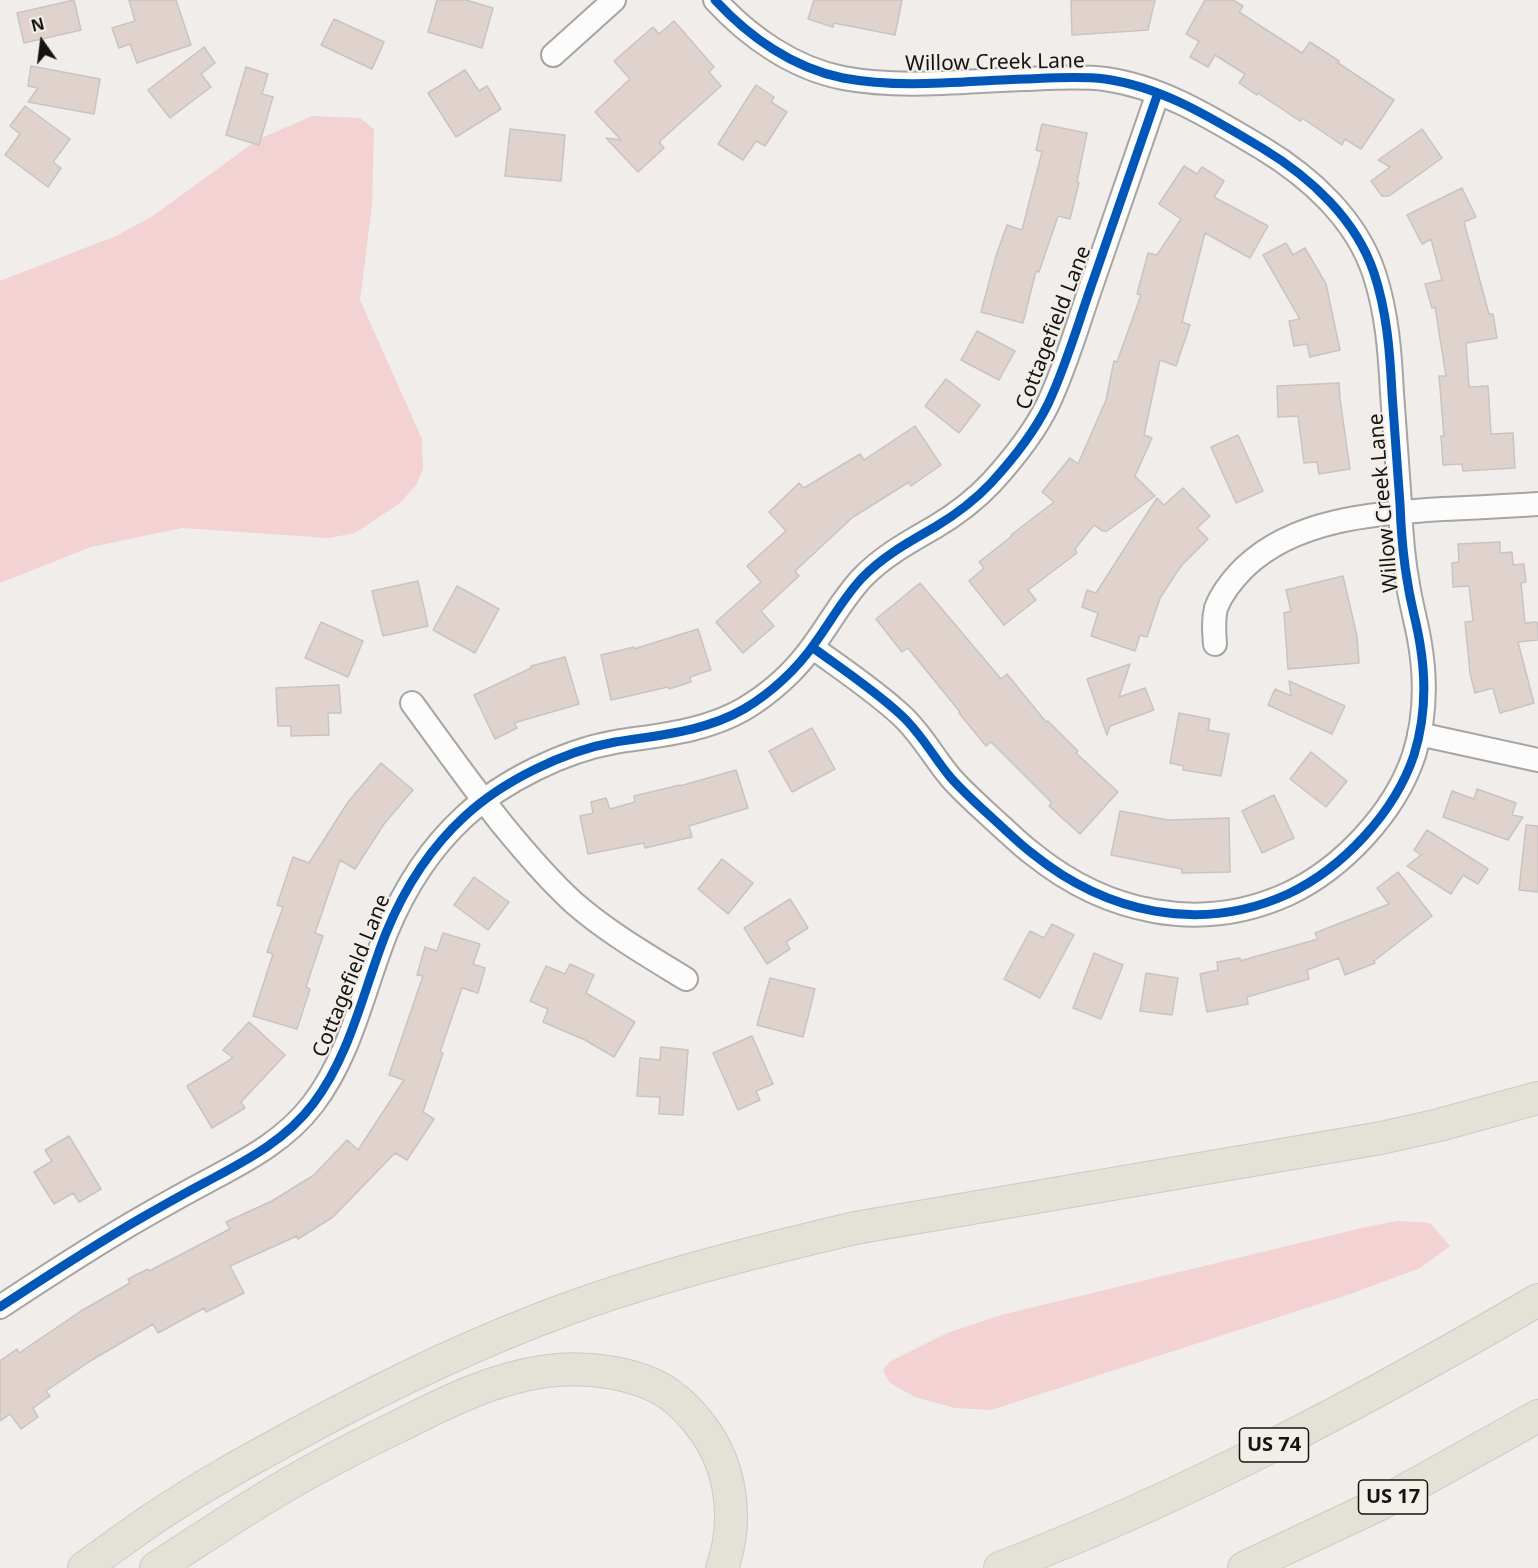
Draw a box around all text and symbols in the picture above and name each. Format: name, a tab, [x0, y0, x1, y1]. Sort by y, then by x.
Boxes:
north arrow	[12, 12, 72, 72]
text: N	[29, 12, 47, 37]
street label: Willow Creek Lane	[905, 49, 1085, 77]
street label: Cottagefield Lane	[1011, 242, 1097, 414]
street label: Willow Creek Lane	[1364, 412, 1404, 594]
street label: Cottagefield Lane	[308, 891, 396, 1061]
road number: US 74	[1240, 1428, 1308, 1462]
road number: US 17	[1358, 1480, 1428, 1514]

